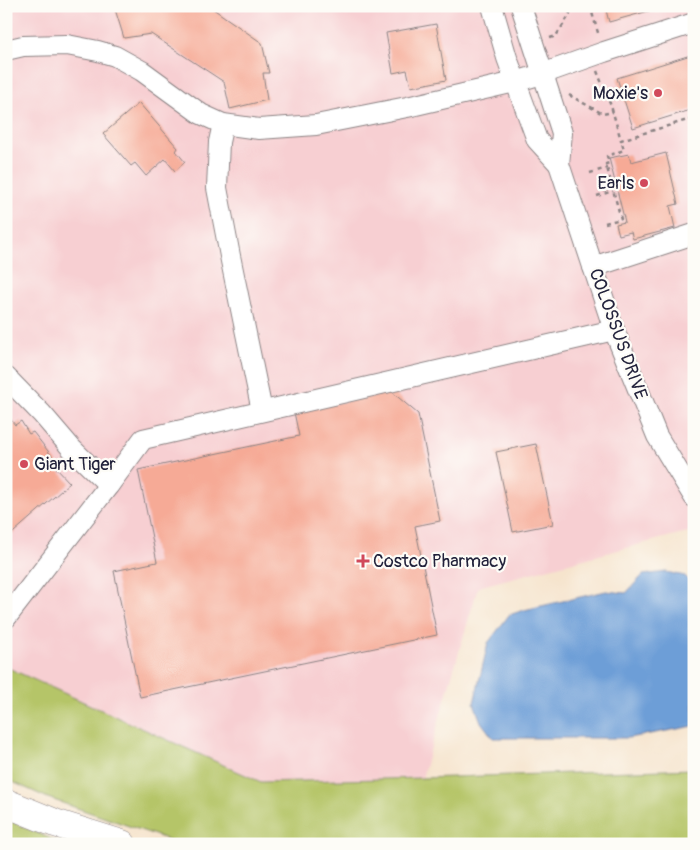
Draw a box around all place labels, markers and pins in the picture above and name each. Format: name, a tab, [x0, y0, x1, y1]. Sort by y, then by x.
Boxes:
place label: Moxie's	[593, 82, 648, 105]
marker: Moxie's	[652, 87, 664, 99]
place label: Earls	[598, 172, 634, 195]
marker: Earls	[638, 177, 650, 189]
place label: Giant Tiger	[34, 453, 116, 476]
marker: Giant Tiger	[18, 458, 30, 470]
place label: Costco Pharmacy	[373, 550, 506, 573]
marker: Costco Pharmacy	[357, 555, 369, 567]

